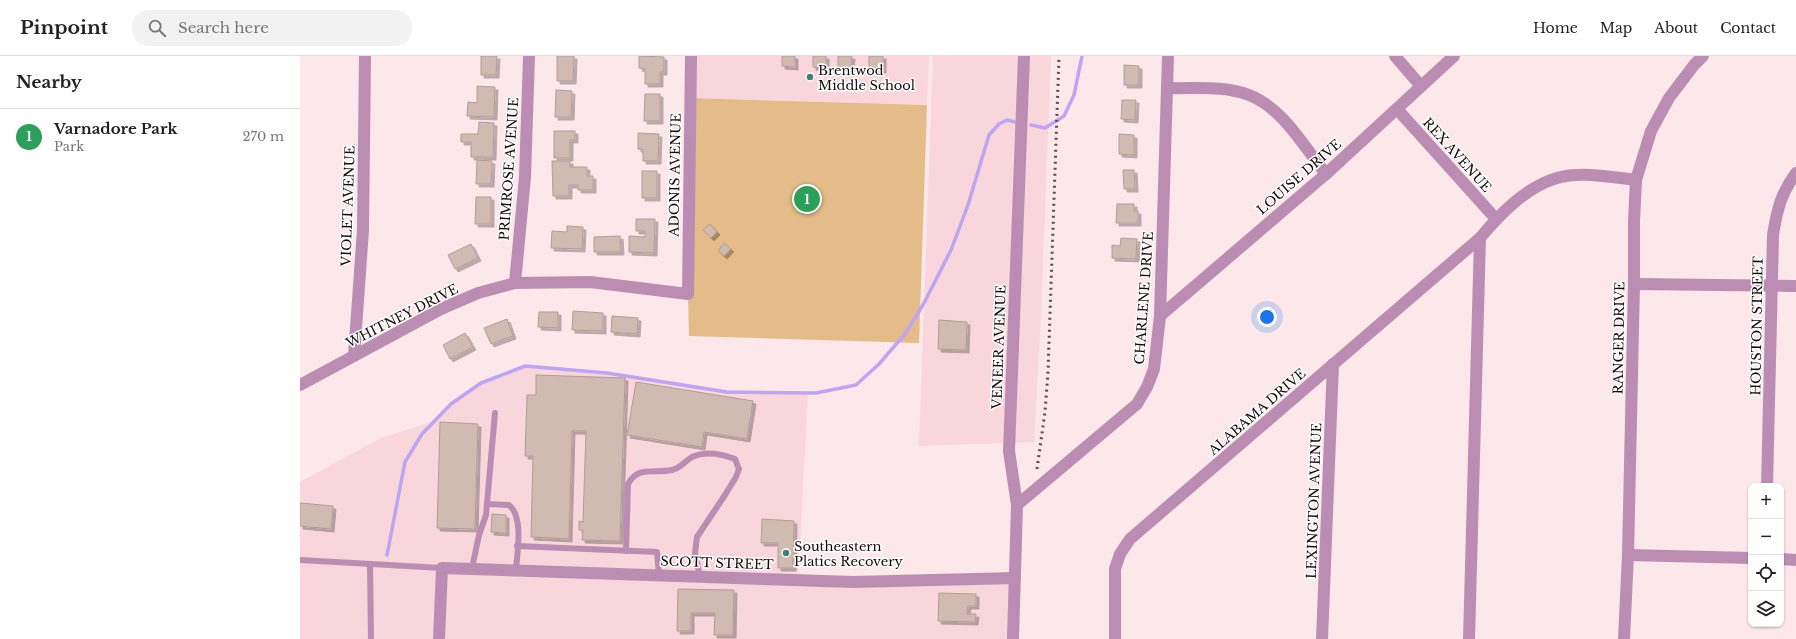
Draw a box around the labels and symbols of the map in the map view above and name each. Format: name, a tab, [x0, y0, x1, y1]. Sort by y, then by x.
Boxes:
place label: Brentwod Middle School	[818, 62, 915, 94]
marker: Brentwod Middle School	[805, 72, 815, 82]
street label: PRIMROSE AVENUE	[496, 97, 522, 241]
street label: ADONIS AVENUE	[665, 113, 685, 238]
street label: REX AVENUE	[1419, 114, 1495, 196]
street label: LOUISE DRIVE	[1253, 136, 1345, 218]
street label: VIOLET AVENUE	[337, 145, 359, 268]
pin: 1	[794, 184, 820, 214]
street label: CHARLENE DRIVE	[1131, 231, 1157, 365]
street label: HOUSTON STREET	[1747, 256, 1767, 396]
street label: WHITNEY DRIVE	[342, 280, 461, 352]
street label: RANGER DRIVE	[1610, 281, 1628, 395]
street label: VENEER AVENUE	[988, 285, 1010, 410]
your location	[1257, 307, 1277, 327]
street label: ALABAMA DRIVE	[1204, 365, 1309, 460]
street label: LEXINGTON AVENUE	[1303, 423, 1325, 579]
place label: Southeastern Platics Recovery	[794, 538, 903, 570]
marker: Southeastern Platics Recovery	[781, 548, 791, 558]
street label: SCOTT STREET	[660, 553, 775, 573]

